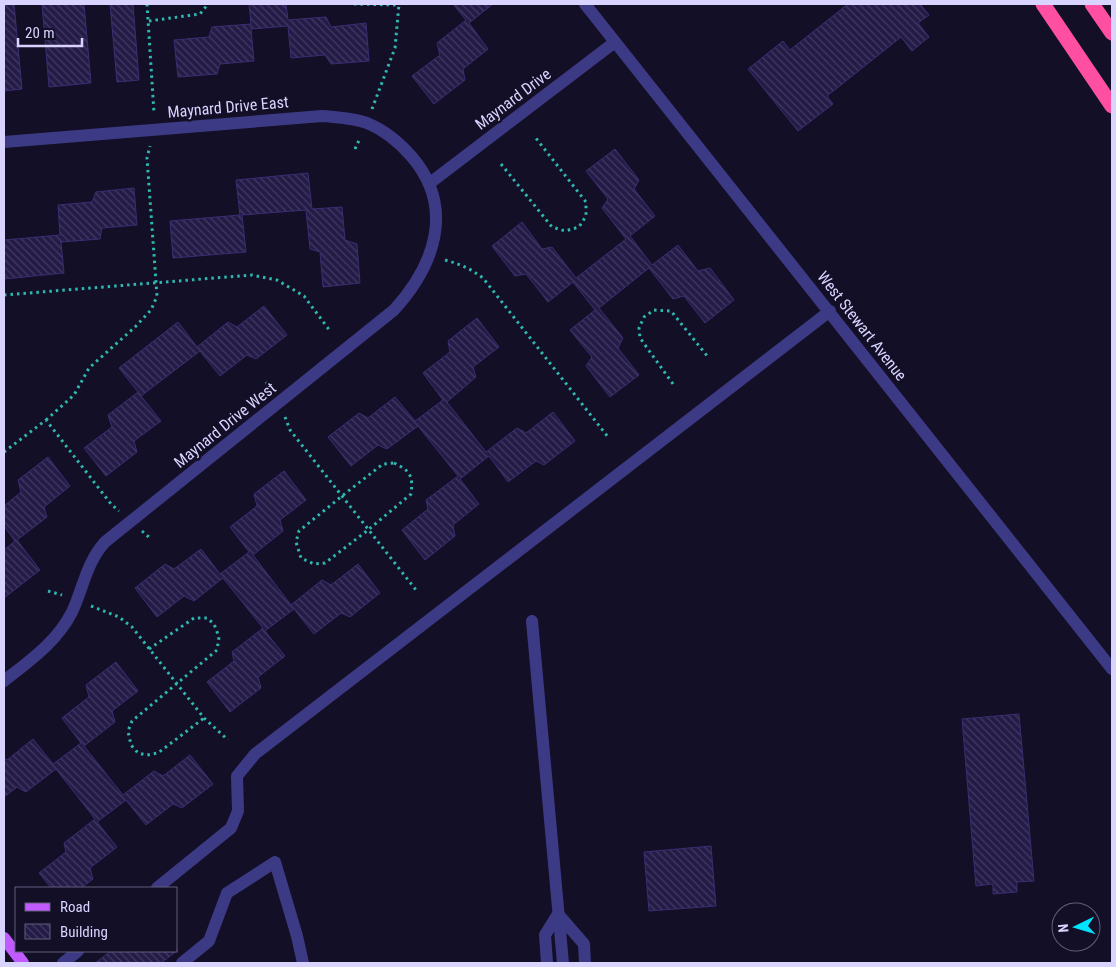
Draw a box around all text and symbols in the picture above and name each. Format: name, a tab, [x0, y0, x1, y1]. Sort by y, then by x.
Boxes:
scale bar	[18, 15, 81, 47]
text: 20 m	[25, 24, 55, 42]
street label: Maynard Drive	[471, 64, 555, 134]
street label: Maynard Drive East	[167, 92, 290, 122]
street label: West Stewart Avenue	[813, 268, 911, 384]
street label: Maynard Drive West	[170, 378, 280, 472]
legend	[15, 887, 178, 952]
text: Road	[60, 898, 90, 916]
north arrow	[1051, 902, 1101, 952]
text: Building	[60, 923, 108, 941]
text: N	[1055, 923, 1071, 933]

